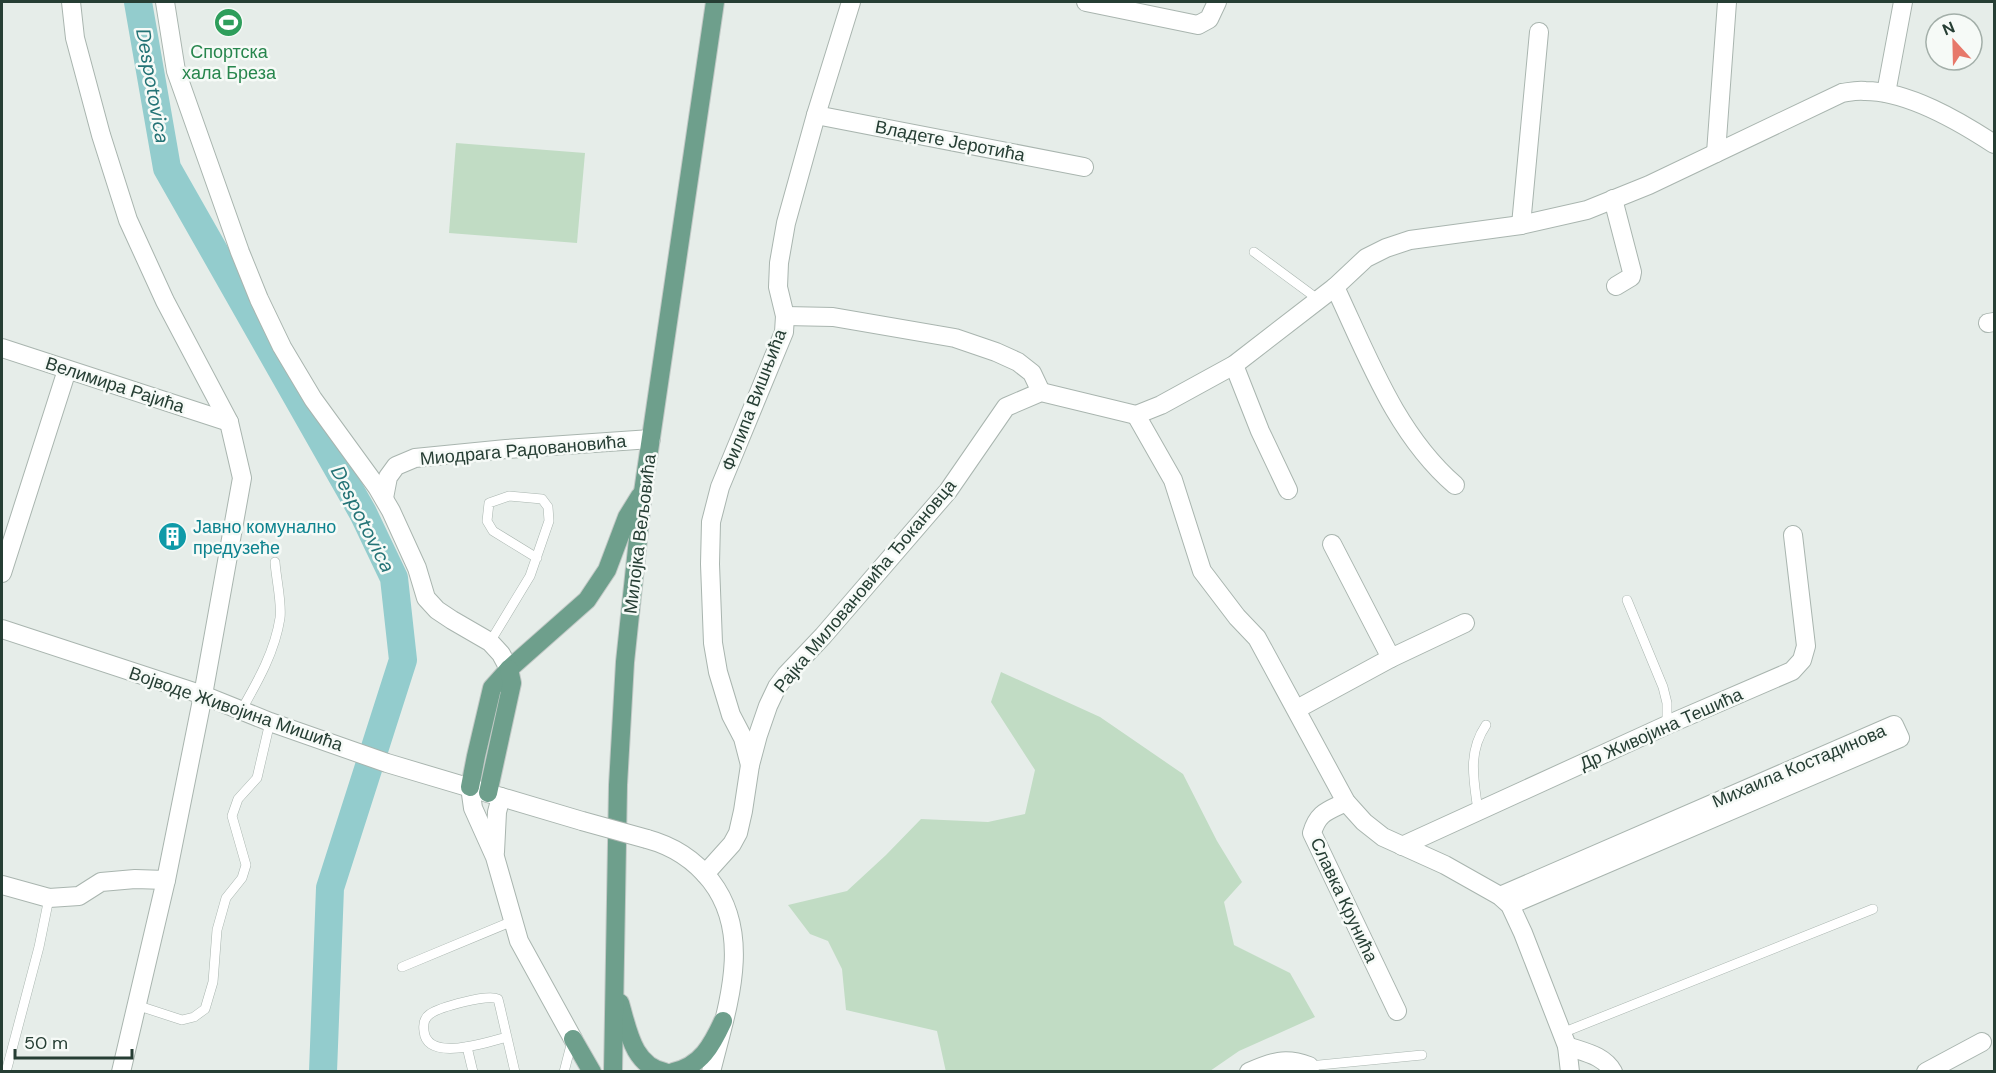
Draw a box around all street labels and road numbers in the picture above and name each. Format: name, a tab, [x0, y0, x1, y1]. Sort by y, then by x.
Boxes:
street label: Владете Јеротића	[873, 115, 1028, 167]
street label: Филипа Вишњића	[716, 325, 792, 474]
street label: Велимира Рајића	[42, 351, 188, 419]
street label: Миодрага Радовановића	[419, 429, 628, 471]
street label: Милојка Вељовића	[618, 452, 662, 615]
street label: Рајка Миловановића Ђокановца	[768, 473, 962, 698]
street label: Војводе Живојина Мишића	[126, 661, 347, 757]
street label: Др Живојина Тешића	[1576, 682, 1747, 776]
street label: Михаила Костадинова	[1708, 718, 1890, 814]
street label: Славка Крунића	[1304, 834, 1384, 967]

